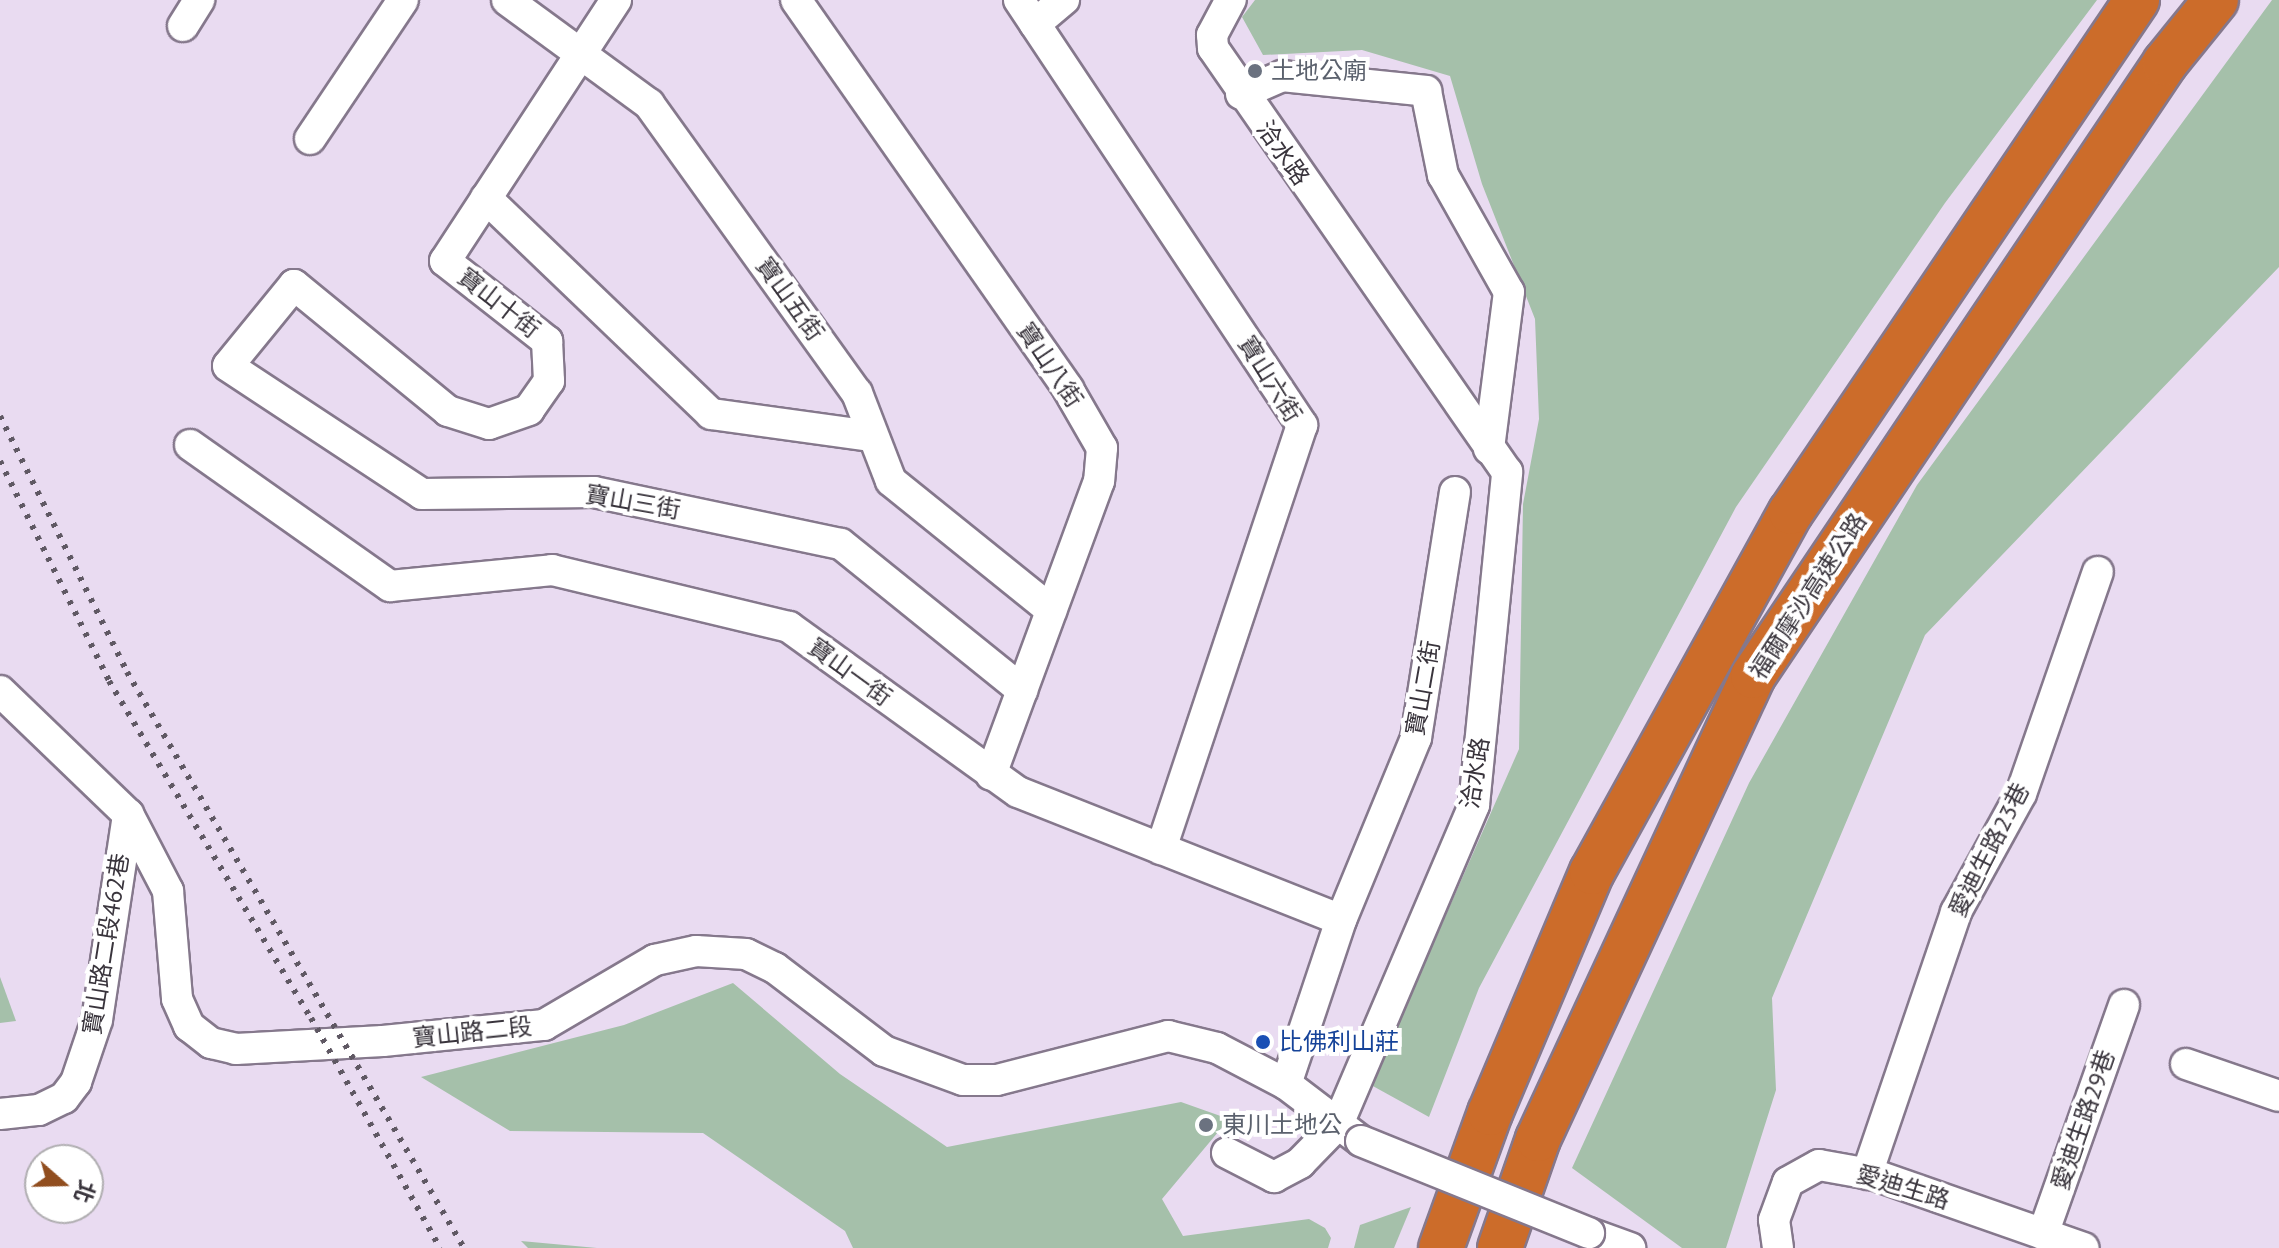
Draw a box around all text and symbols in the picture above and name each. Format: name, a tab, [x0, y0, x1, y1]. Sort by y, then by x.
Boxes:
place label: 土地公廟	[1271, 57, 1367, 85]
marker: 土地公廟	[1246, 62, 1264, 80]
street label: 洽水路	[1251, 115, 1315, 191]
street label: 寶山五街	[750, 252, 830, 346]
street label: 寶山十街	[452, 262, 546, 344]
street label: 寶山八街	[1011, 317, 1089, 413]
street label: 寶山六街	[1232, 331, 1308, 427]
street label: 寶山三街	[583, 479, 683, 525]
street label: 福爾摩沙高速公路	[1744, 508, 1872, 684]
street label: 寶山一街	[803, 632, 897, 712]
street label: 寶山二街	[1400, 638, 1446, 738]
street label: 洽水路	[1455, 735, 1495, 811]
street label: 愛迪生路23巷	[1943, 778, 2035, 922]
street label: 寶山路二段462巷	[77, 851, 135, 1037]
street label: 寶山路二段	[411, 1011, 533, 1053]
place label: 比佛利山莊	[1279, 1028, 1399, 1056]
marker: 比佛利山莊	[1254, 1033, 1272, 1051]
street label: 愛迪生路29巷	[2046, 1046, 2120, 1194]
place label: 東川土地公	[1222, 1111, 1342, 1139]
marker: 東川土地公	[1197, 1116, 1215, 1134]
north arrow	[24, 1144, 104, 1224]
street label: 愛迪生路	[1853, 1159, 1953, 1215]
text: 北	[68, 1176, 102, 1207]

